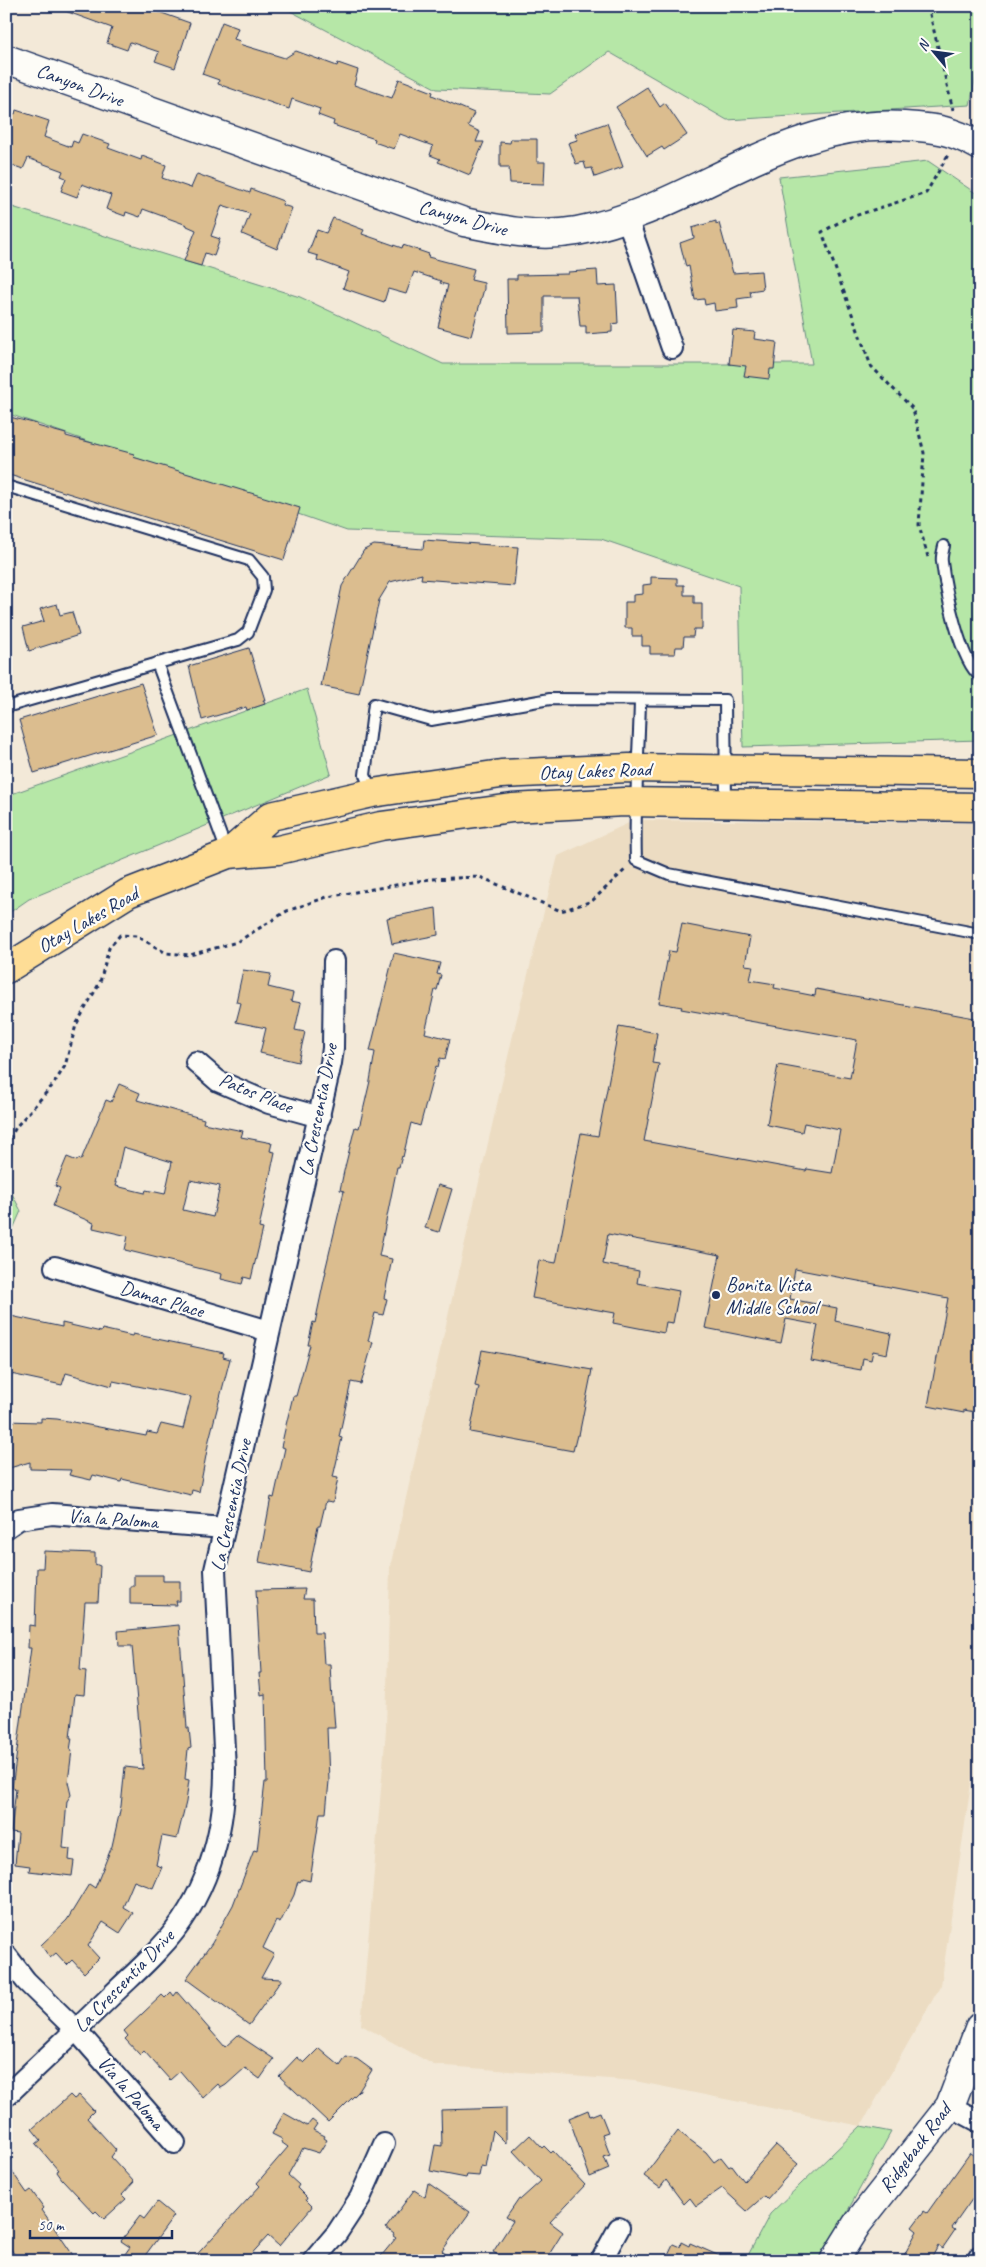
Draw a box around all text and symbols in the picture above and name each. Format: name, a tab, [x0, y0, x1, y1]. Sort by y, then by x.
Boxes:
north arrow	[908, 28, 958, 78]
text: N	[914, 36, 934, 54]
street label: Canyon Drive	[33, 58, 128, 113]
street label: Canyon Drive	[416, 194, 511, 242]
street label: Otay Lakes Road	[538, 756, 655, 785]
street label: Otay Lakes Road	[33, 880, 146, 959]
street label: La Crescentia Drive	[293, 1040, 343, 1178]
street label: Patos Place	[216, 1067, 298, 1120]
place label: Bonita Vista Middle School	[726, 1272, 821, 1320]
street label: Damas Place	[117, 1275, 208, 1324]
marker: Bonita Vista Middle School	[710, 1289, 722, 1301]
street label: La Crescentia Drive	[205, 1435, 257, 1573]
street label: Via la Paloma	[67, 1503, 160, 1535]
street label: La Crescentia Drive	[68, 1923, 181, 2038]
street label: Via la Paloma	[92, 2051, 171, 2136]
street label: Ridgeback Road	[873, 2096, 959, 2198]
scale bar	[30, 2207, 172, 2239]
text: 50 m	[38, 2216, 65, 2235]

